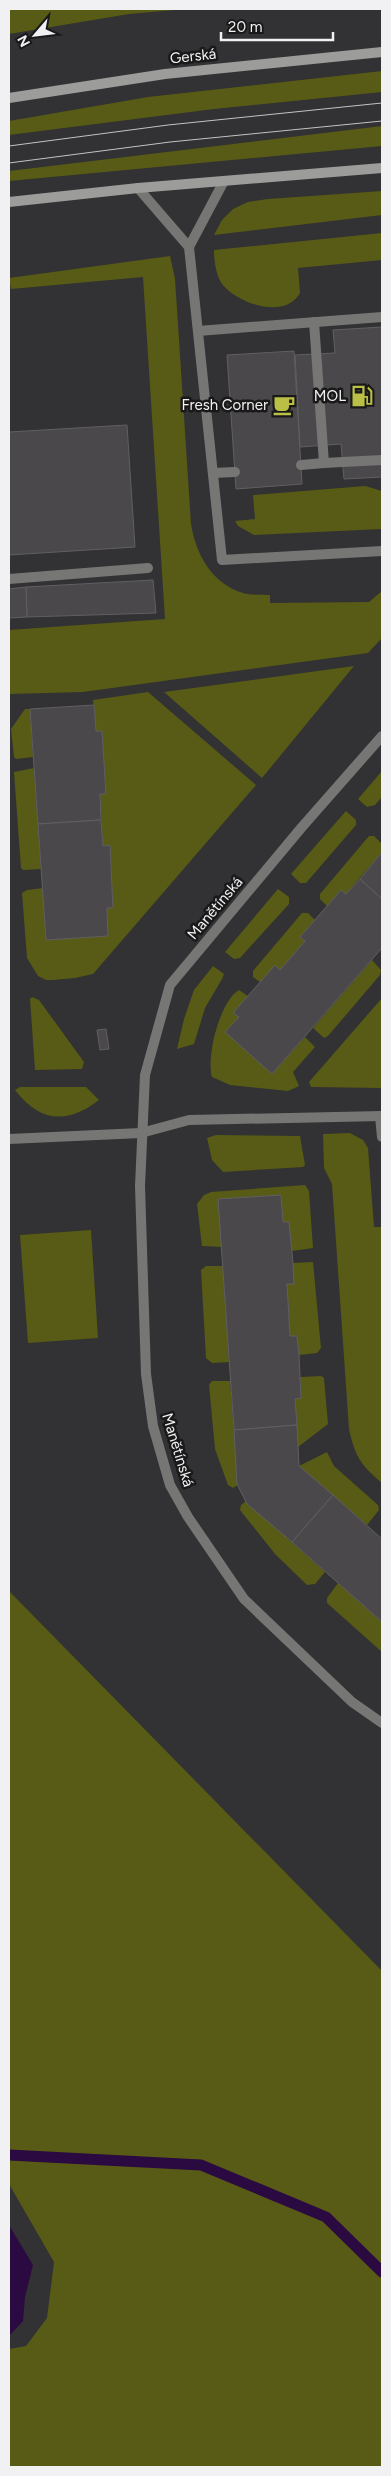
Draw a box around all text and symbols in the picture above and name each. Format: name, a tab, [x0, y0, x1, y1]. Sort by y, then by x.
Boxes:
north arrow	[10, 10, 60, 60]
scale bar	[221, 10, 334, 42]
text: 20 m	[228, 18, 262, 36]
text: N	[14, 32, 34, 50]
street label: Gerská	[169, 45, 217, 67]
fuel station icon: MOL	[349, 383, 375, 409]
place label: MOL	[314, 387, 346, 405]
cafe icon: Fresh Corner	[271, 392, 297, 418]
place label: Fresh Corner	[181, 396, 268, 414]
street label: Manětínská	[184, 873, 246, 943]
street label: Manětínská	[158, 1411, 198, 1489]

